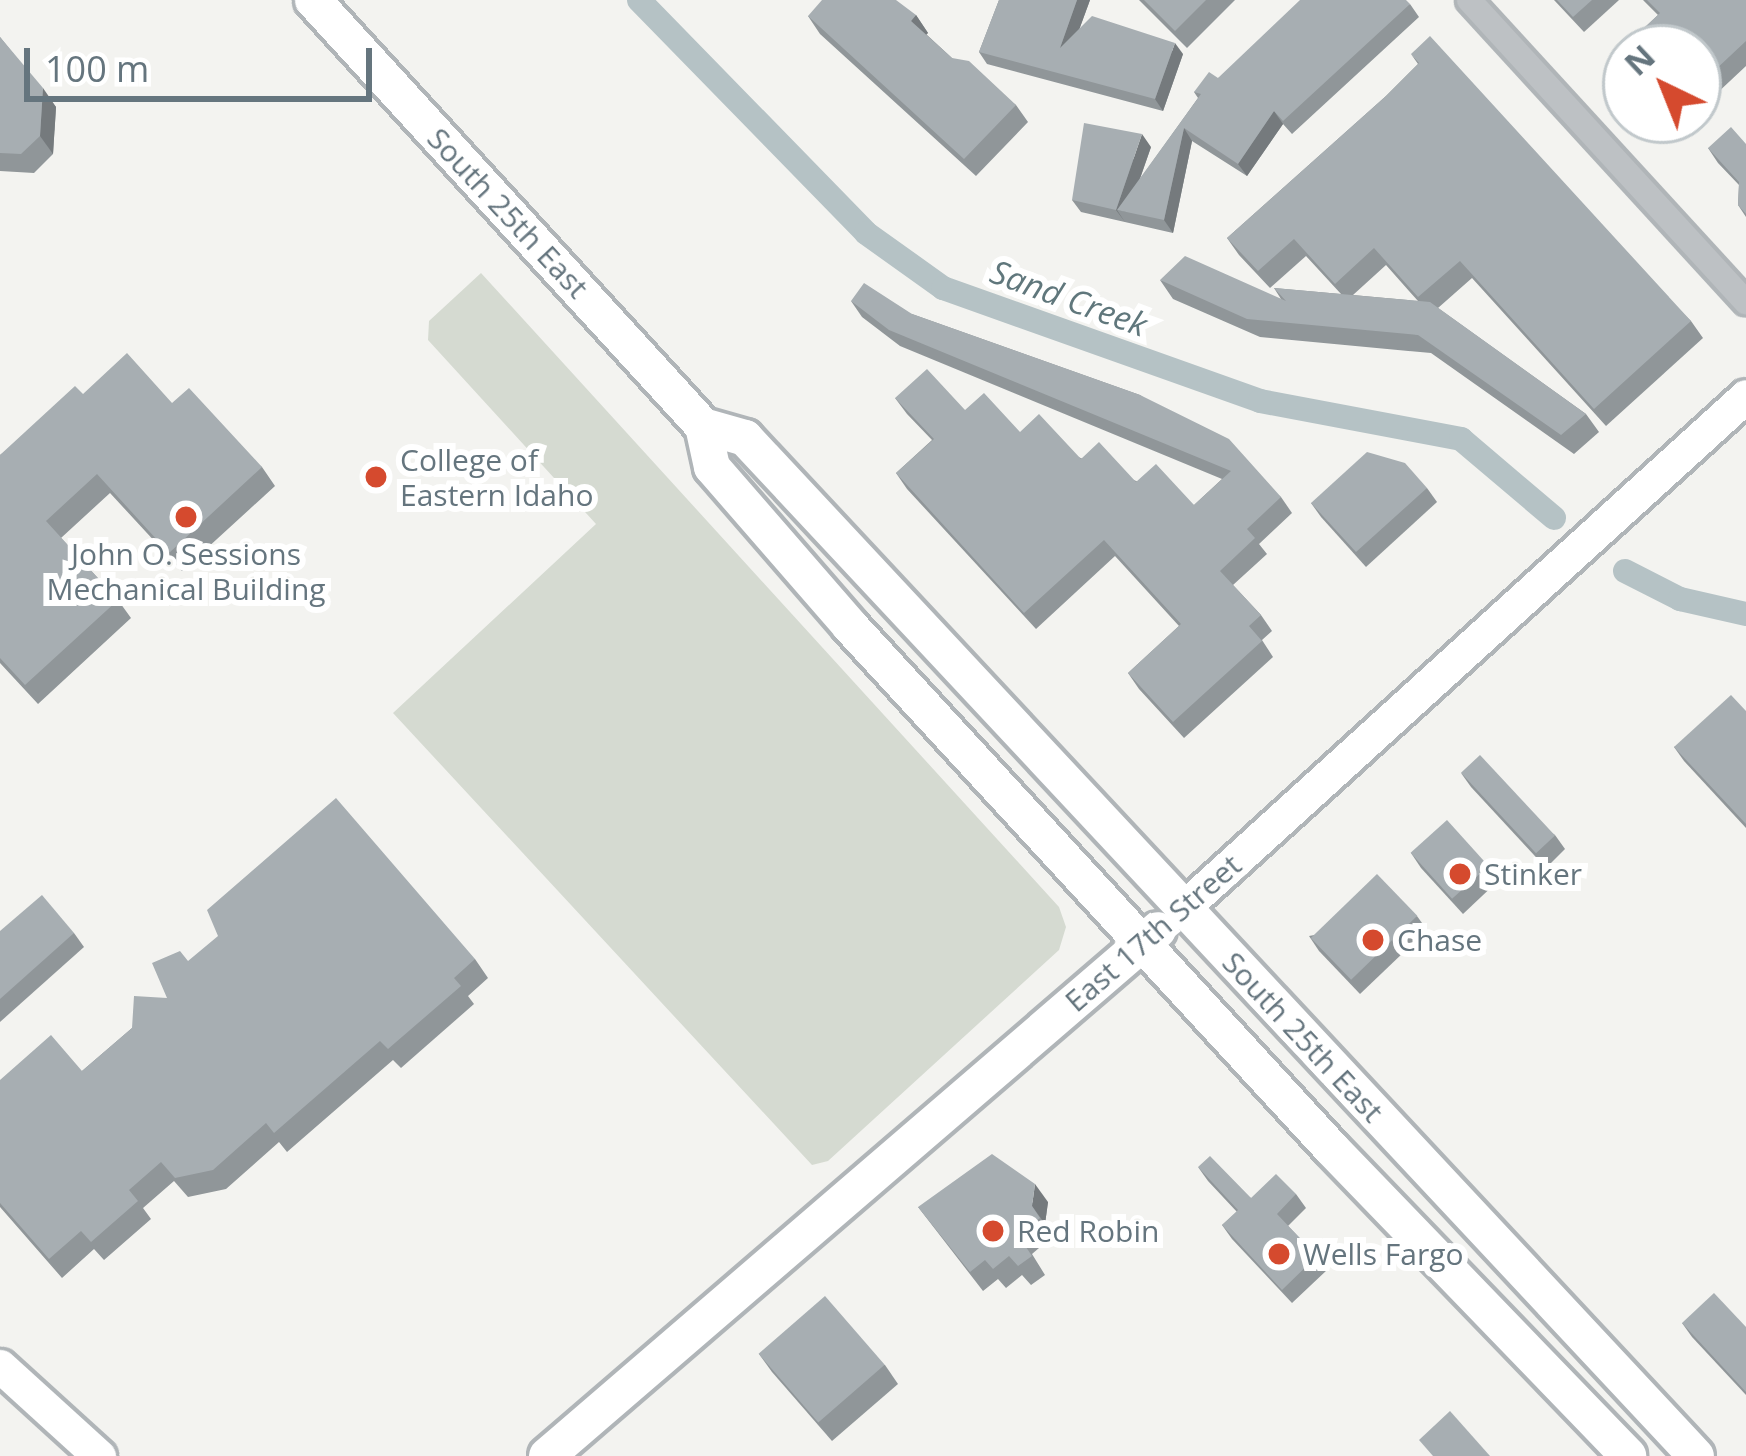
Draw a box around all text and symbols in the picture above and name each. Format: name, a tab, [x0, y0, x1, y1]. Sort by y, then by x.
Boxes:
scale bar	[30, 24, 378, 98]
north arrow	[1602, 24, 1722, 144]
text: N	[1614, 34, 1664, 85]
text: 100 m	[45, 44, 149, 93]
street label: South 25th East	[420, 121, 596, 305]
water label: Sand Creek	[985, 251, 1153, 345]
place label: College of Eastern Idaho	[400, 442, 593, 512]
marker: College of Eastern Idaho	[363, 464, 389, 490]
marker: John O. Sessions Mechanical Building	[173, 504, 199, 530]
place label: John O. Sessions Mechanical Building	[46, 536, 326, 606]
street label: East 17th Street	[1058, 847, 1248, 1019]
place label: Stinker	[1484, 856, 1582, 892]
marker: Stinker	[1447, 861, 1473, 887]
place label: Chase	[1397, 922, 1482, 958]
marker: Chase	[1360, 927, 1386, 953]
street label: South 25th East	[1215, 945, 1391, 1129]
place label: Red Robin	[1017, 1213, 1159, 1249]
marker: Red Robin	[980, 1218, 1006, 1244]
place label: Wells Fargo	[1303, 1236, 1464, 1272]
marker: Wells Fargo	[1266, 1241, 1292, 1267]

